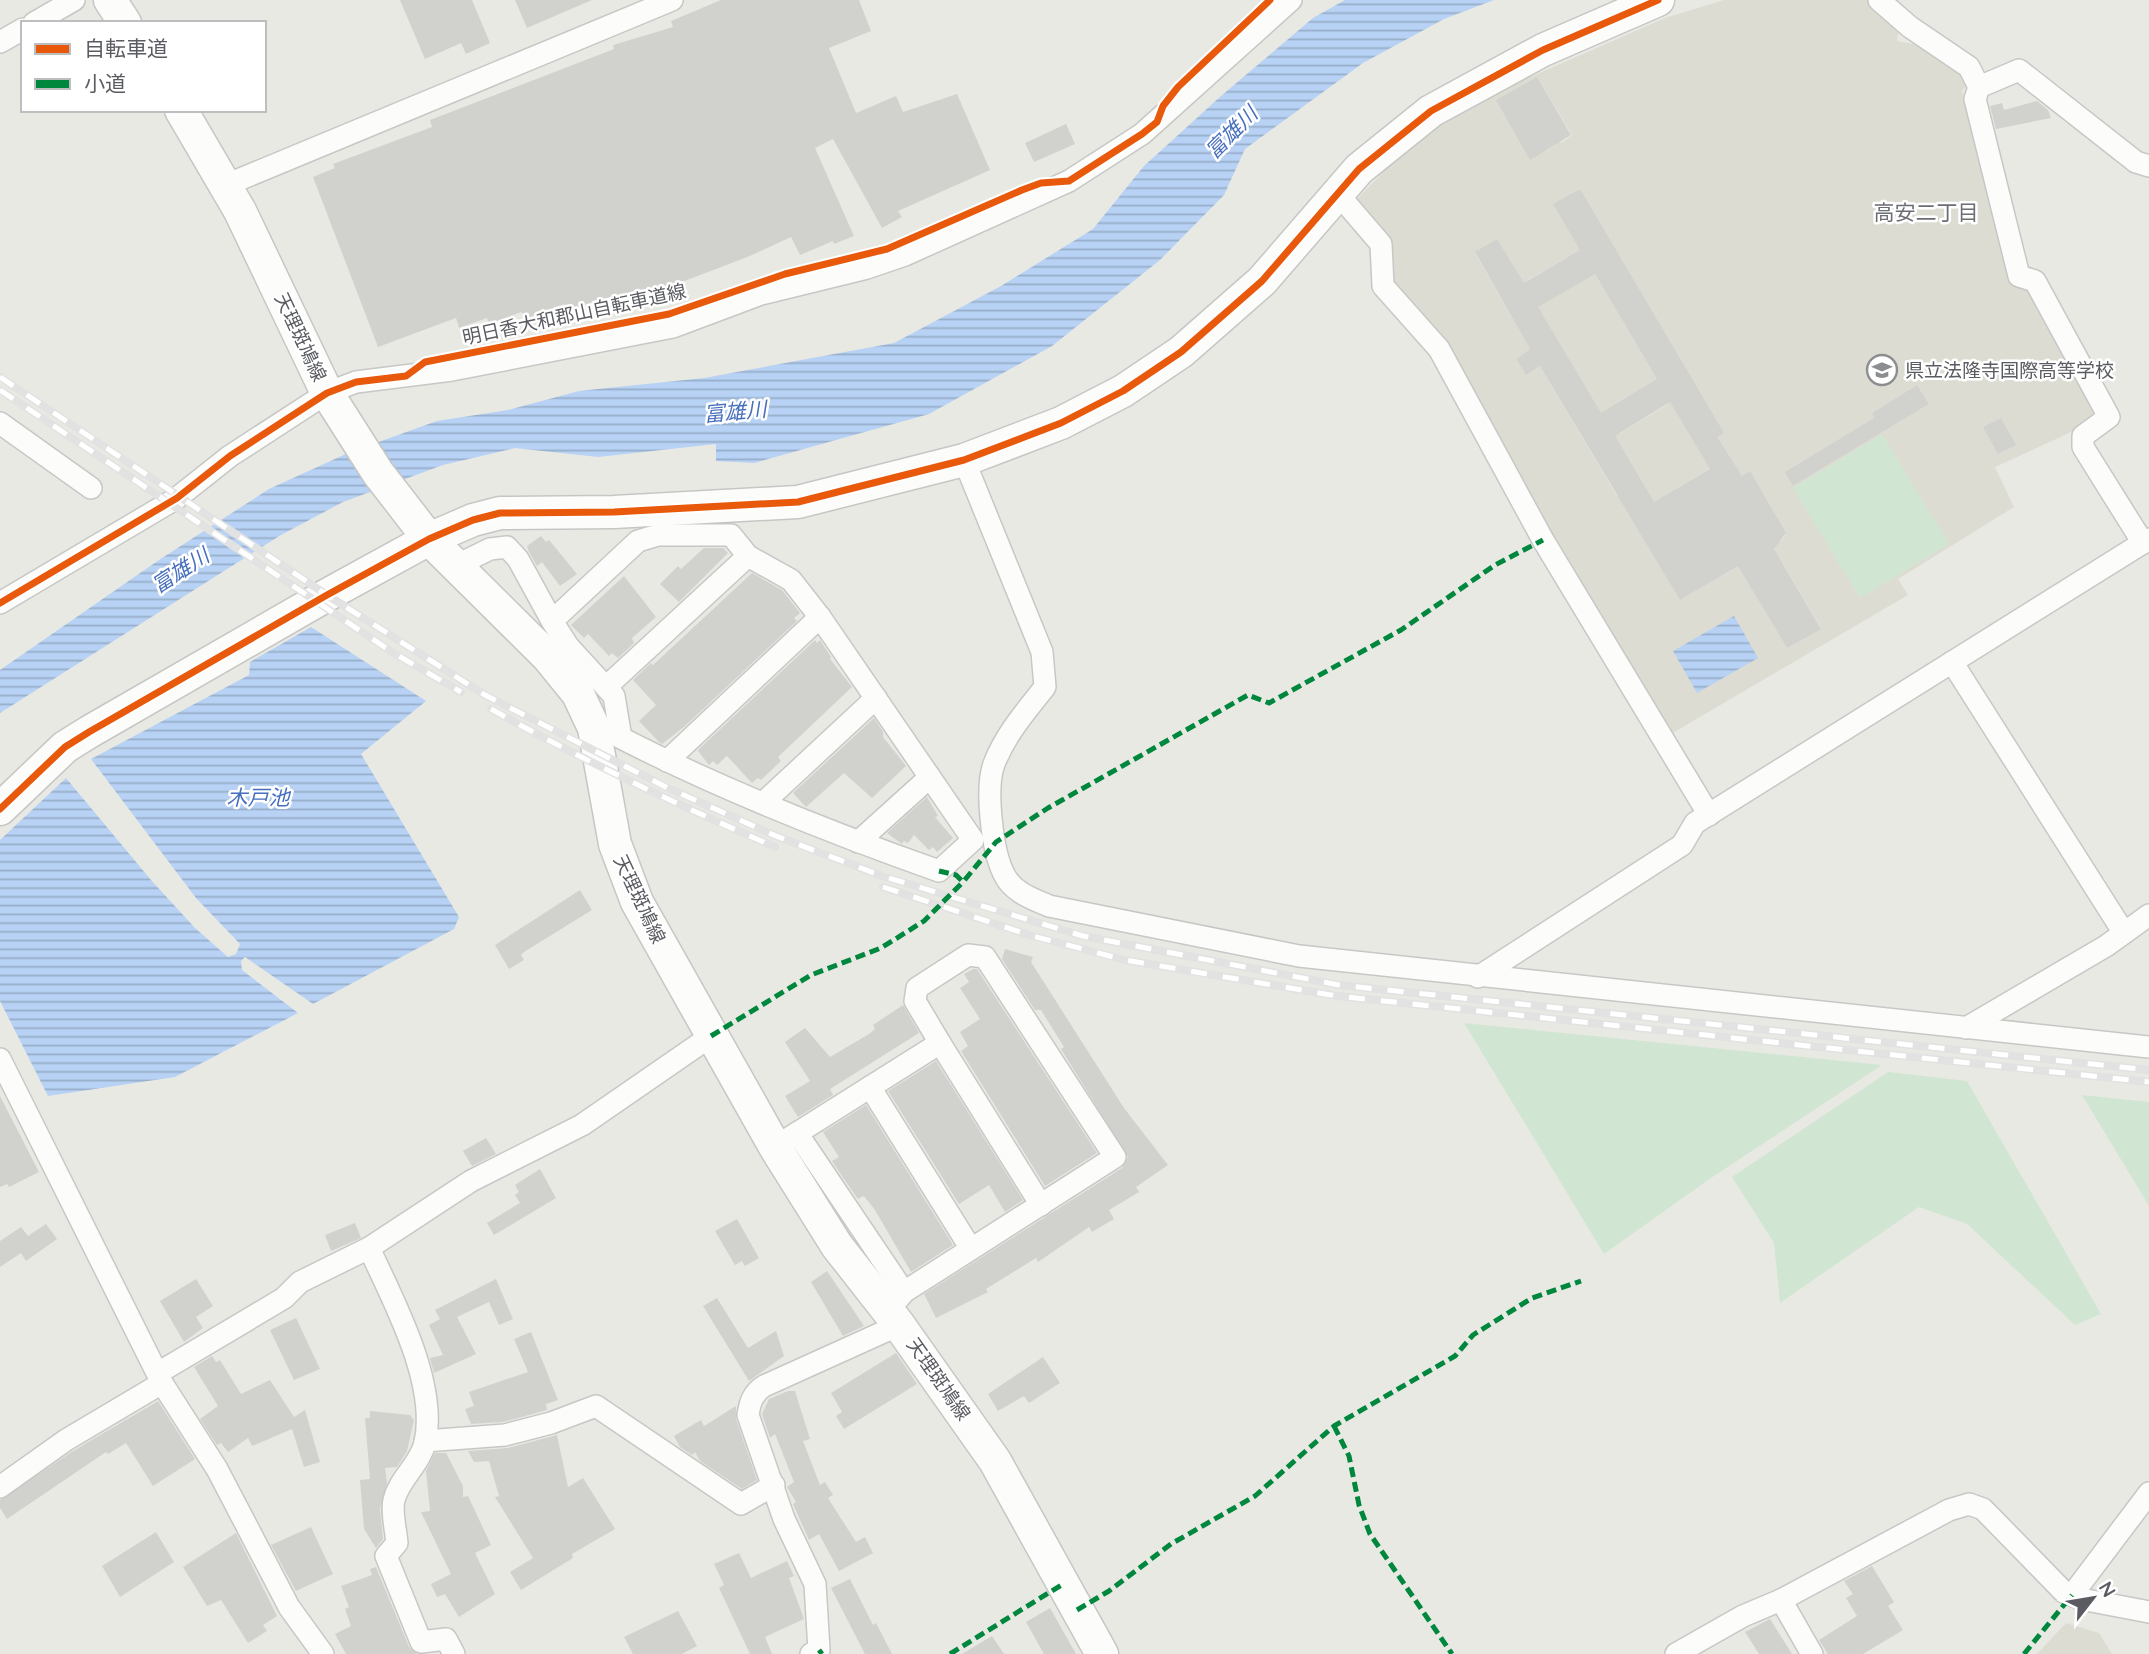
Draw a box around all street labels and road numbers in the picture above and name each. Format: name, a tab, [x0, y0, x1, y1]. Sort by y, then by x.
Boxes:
street label: 明日香大和郡山自転車道線	[460, 279, 688, 349]
street label: 天理斑鳩線	[270, 289, 332, 385]
street label: 天理斑鳩線	[609, 851, 671, 947]
street label: 天理斑鳩線	[902, 1333, 976, 1425]

